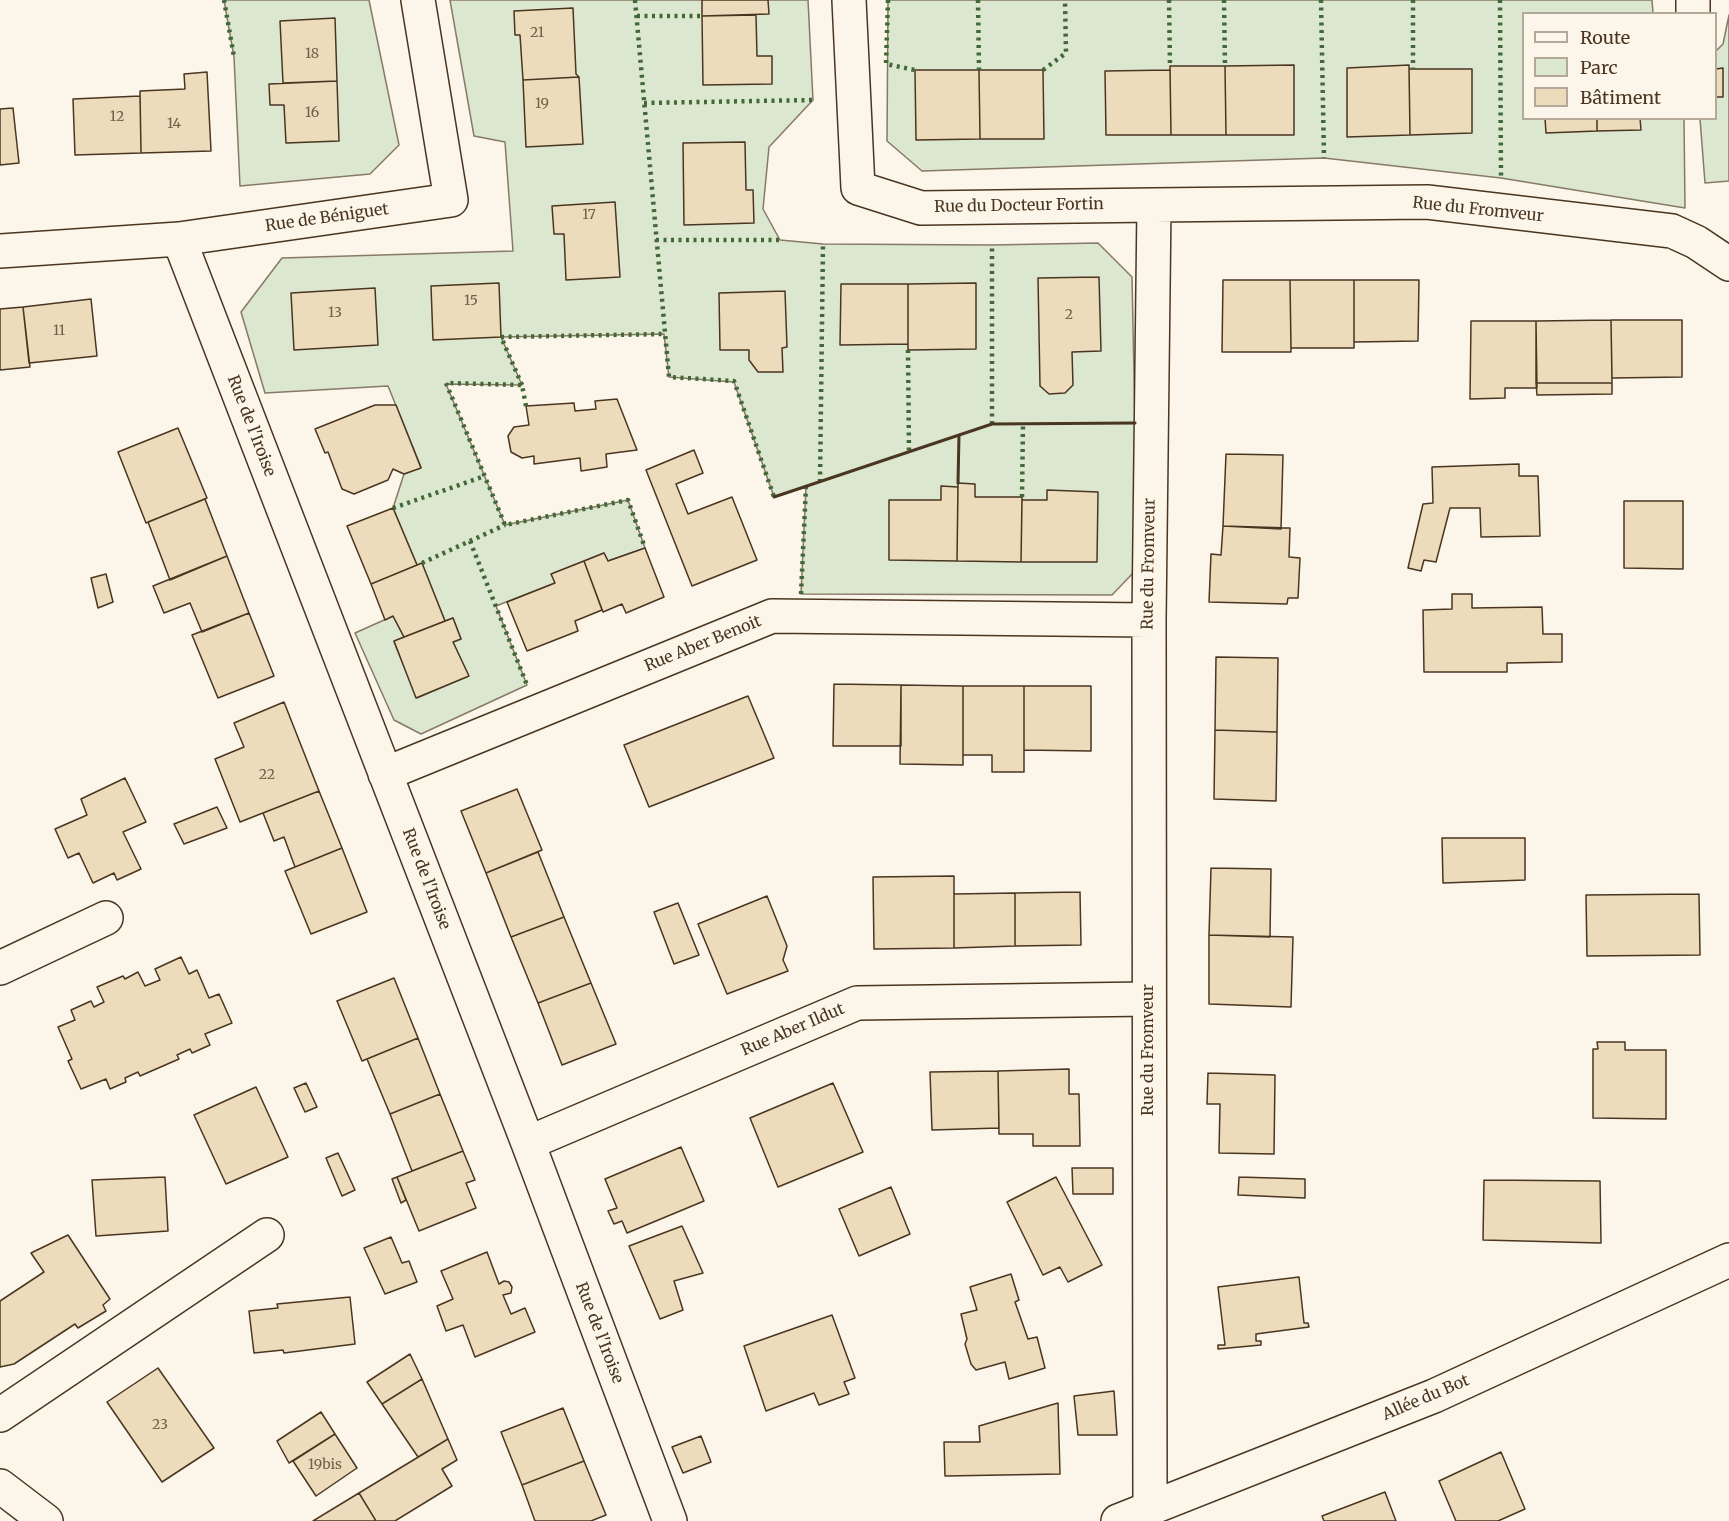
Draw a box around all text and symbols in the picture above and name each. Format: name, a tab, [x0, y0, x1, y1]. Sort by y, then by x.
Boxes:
legend	[1522, 12, 1717, 120]
house number: 21	[530, 25, 544, 41]
text: Route	[1580, 26, 1630, 49]
house number: 18	[305, 46, 319, 62]
text: Parc	[1580, 56, 1618, 79]
text: Bâtiment	[1580, 86, 1661, 109]
house number: 19	[535, 96, 549, 112]
house number: 16	[305, 105, 319, 121]
house number: 12	[110, 109, 124, 125]
house number: 14	[167, 116, 181, 132]
street label: Rue du Fromveur	[1411, 194, 1545, 226]
street label: Rue du Docteur Fortin	[934, 195, 1104, 217]
street label: Rue de Béniguet	[264, 200, 390, 236]
house number: 17	[582, 207, 596, 223]
house number: 15	[464, 293, 478, 309]
house number: 13	[328, 305, 342, 321]
house number: 2	[1065, 307, 1073, 323]
house number: 11	[53, 323, 65, 339]
street label: Rue de l'Iroise	[223, 373, 279, 479]
street label: Rue du Fromveur	[1138, 498, 1160, 630]
street label: Rue Aber Benoit	[642, 612, 764, 676]
house number: 22	[259, 767, 275, 783]
street label: Rue de l'Iroise	[398, 826, 454, 932]
street label: Rue du Fromveur	[1138, 984, 1158, 1116]
street label: Rue Aber Ildut	[739, 1000, 847, 1060]
street label: Rue de l'Iroise	[571, 1280, 627, 1386]
street label: Allée du Bot	[1380, 1371, 1472, 1425]
house number: 23	[152, 1417, 168, 1433]
house number: 19bis	[308, 1457, 342, 1473]

